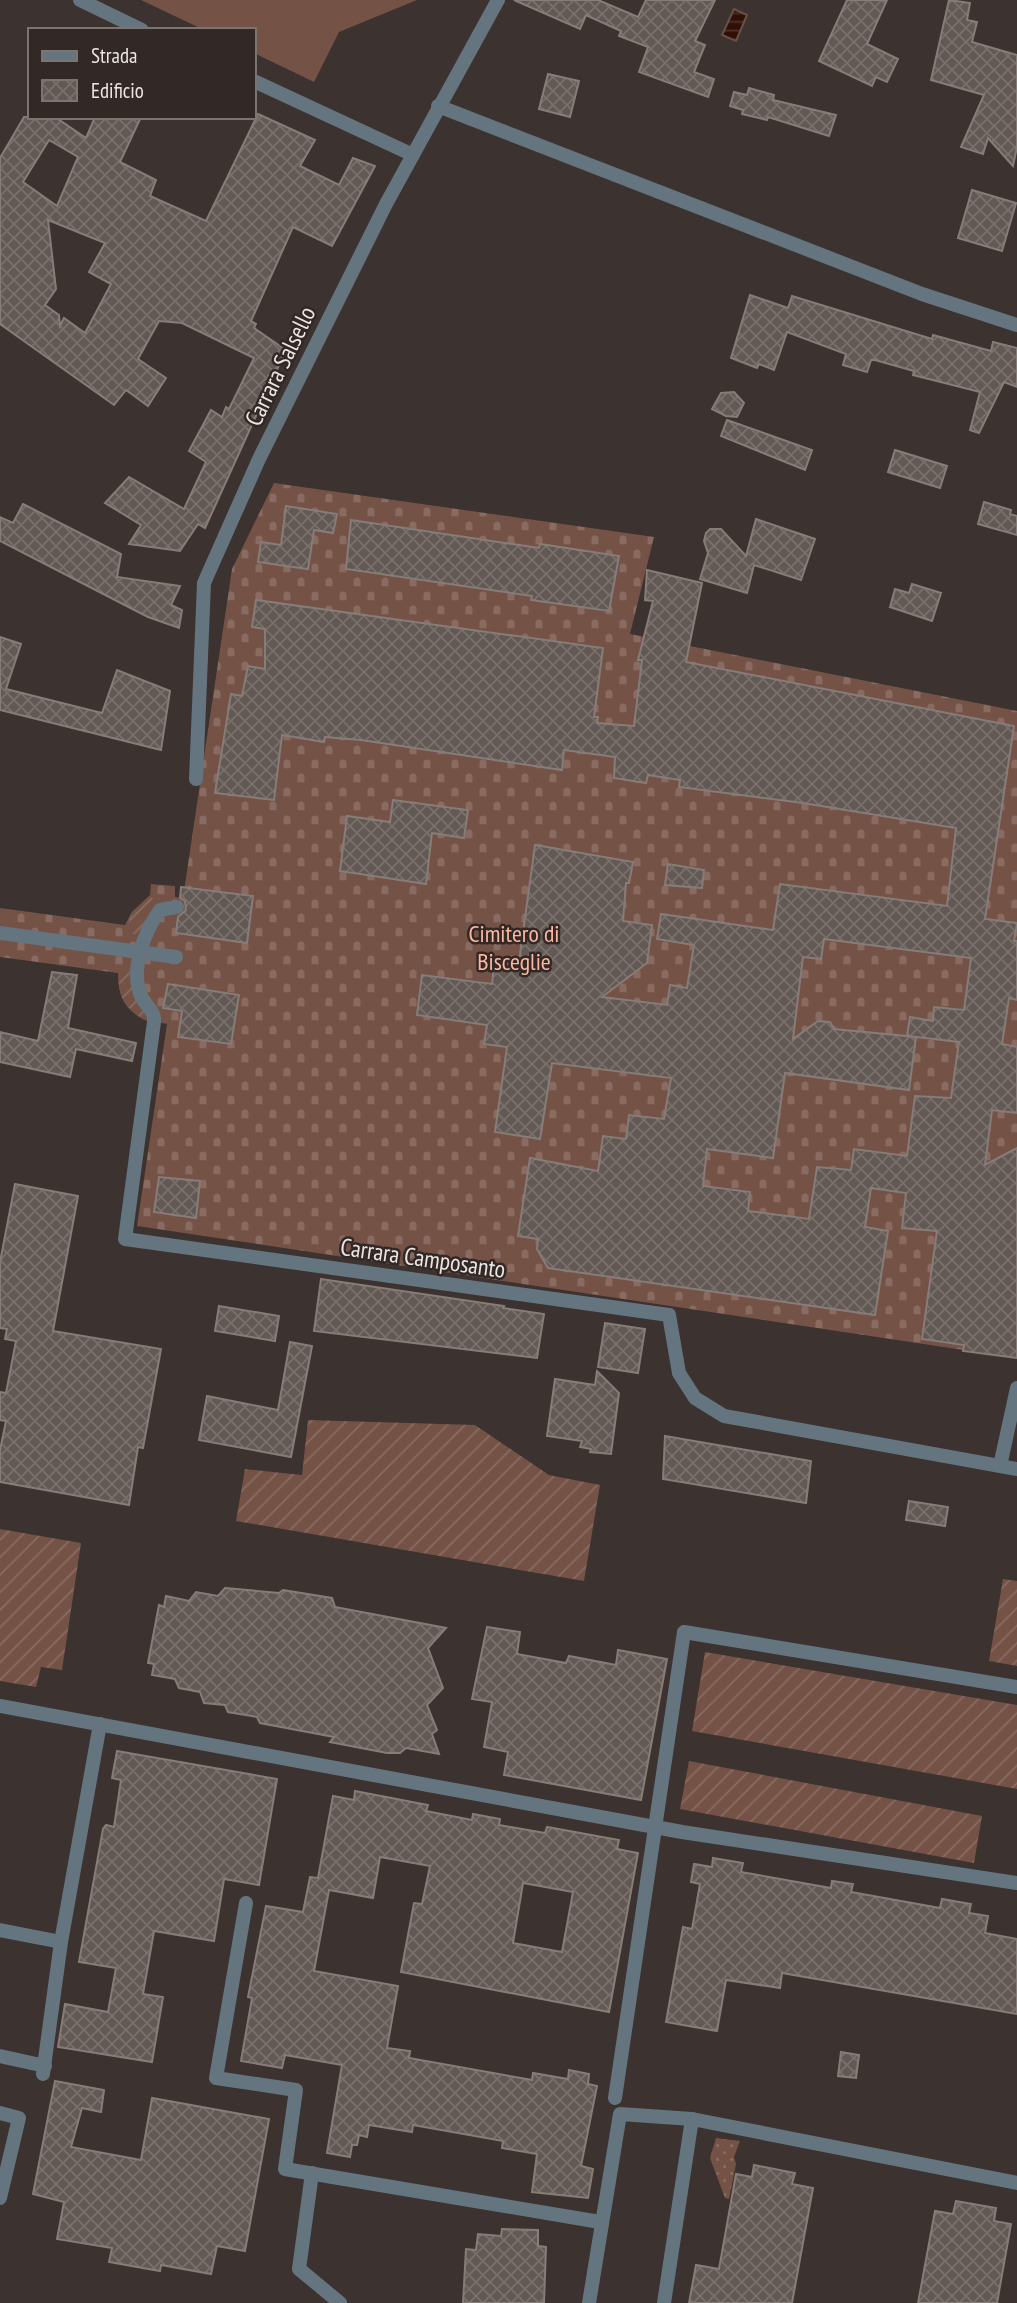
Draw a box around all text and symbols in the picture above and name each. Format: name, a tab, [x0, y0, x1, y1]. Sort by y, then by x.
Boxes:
legend	[28, 28, 256, 119]
text: Strada	[91, 42, 137, 69]
text: Edificio	[91, 77, 144, 104]
street label: Carrara Salsello	[238, 301, 322, 431]
park label: Cimitero di Bisceglie	[469, 918, 559, 977]
street label: Carrara Camposanto	[339, 1231, 507, 1285]

